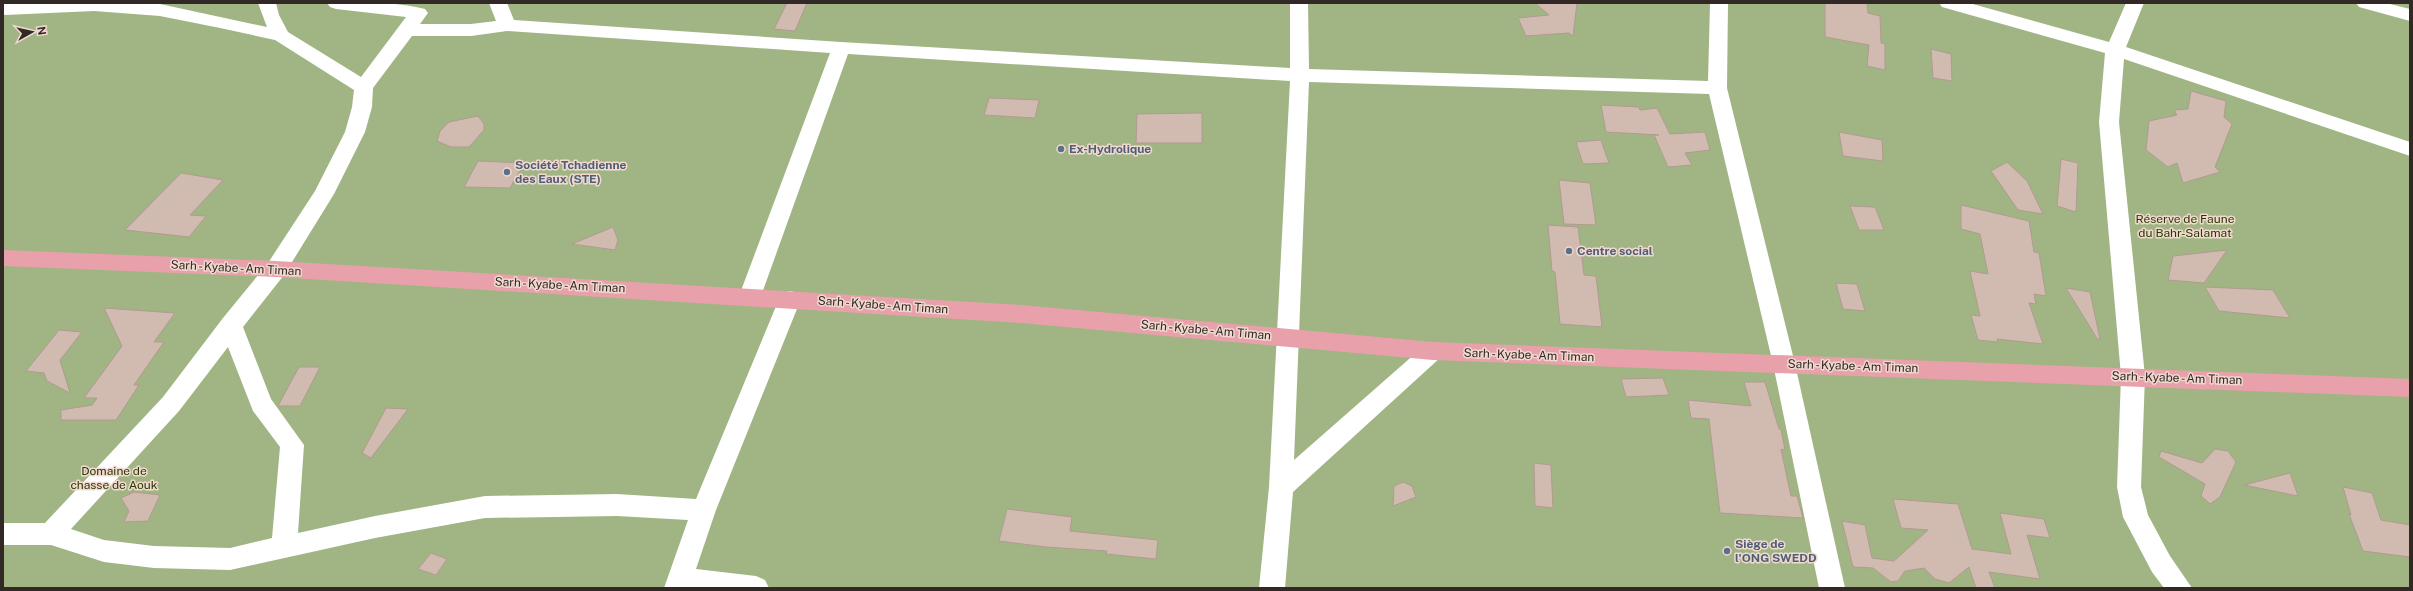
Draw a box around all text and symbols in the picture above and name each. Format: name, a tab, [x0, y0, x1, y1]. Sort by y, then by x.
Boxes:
north arrow	[12, 12, 52, 52]
text: N	[35, 26, 48, 36]
place label: Ex-Hydrolique	[1069, 142, 1151, 156]
marker: Ex-Hydrolique	[1056, 144, 1066, 154]
place label: Société Tchadienne des Eaux (STE)	[515, 158, 627, 186]
marker: Société Tchadienne des Eaux (STE)	[502, 167, 512, 177]
park label: Réserve de Faune du Bahr-Salamat	[2135, 212, 2235, 240]
place label: Centre social	[1577, 244, 1653, 258]
marker: Centre social	[1564, 246, 1574, 256]
street label: Sarh - Kyabe - Am Timan	[170, 258, 302, 278]
street label: Sarh - Kyabe - Am Timan	[494, 275, 626, 295]
street label: Sarh - Kyabe - Am Timan	[817, 293, 949, 317]
street label: Sarh - Kyabe - Am Timan	[1140, 317, 1272, 343]
street label: Sarh - Kyabe - Am Timan	[1463, 346, 1595, 364]
street label: Sarh - Kyabe - Am Timan	[1787, 357, 1919, 375]
street label: Sarh - Kyabe - Am Timan	[2111, 369, 2243, 387]
park label: Domaine de chasse de Aouk	[70, 464, 158, 492]
place label: Siège de l'ONG SWEDD	[1735, 537, 1817, 565]
marker: Siège de l'ONG SWEDD	[1722, 546, 1732, 556]

